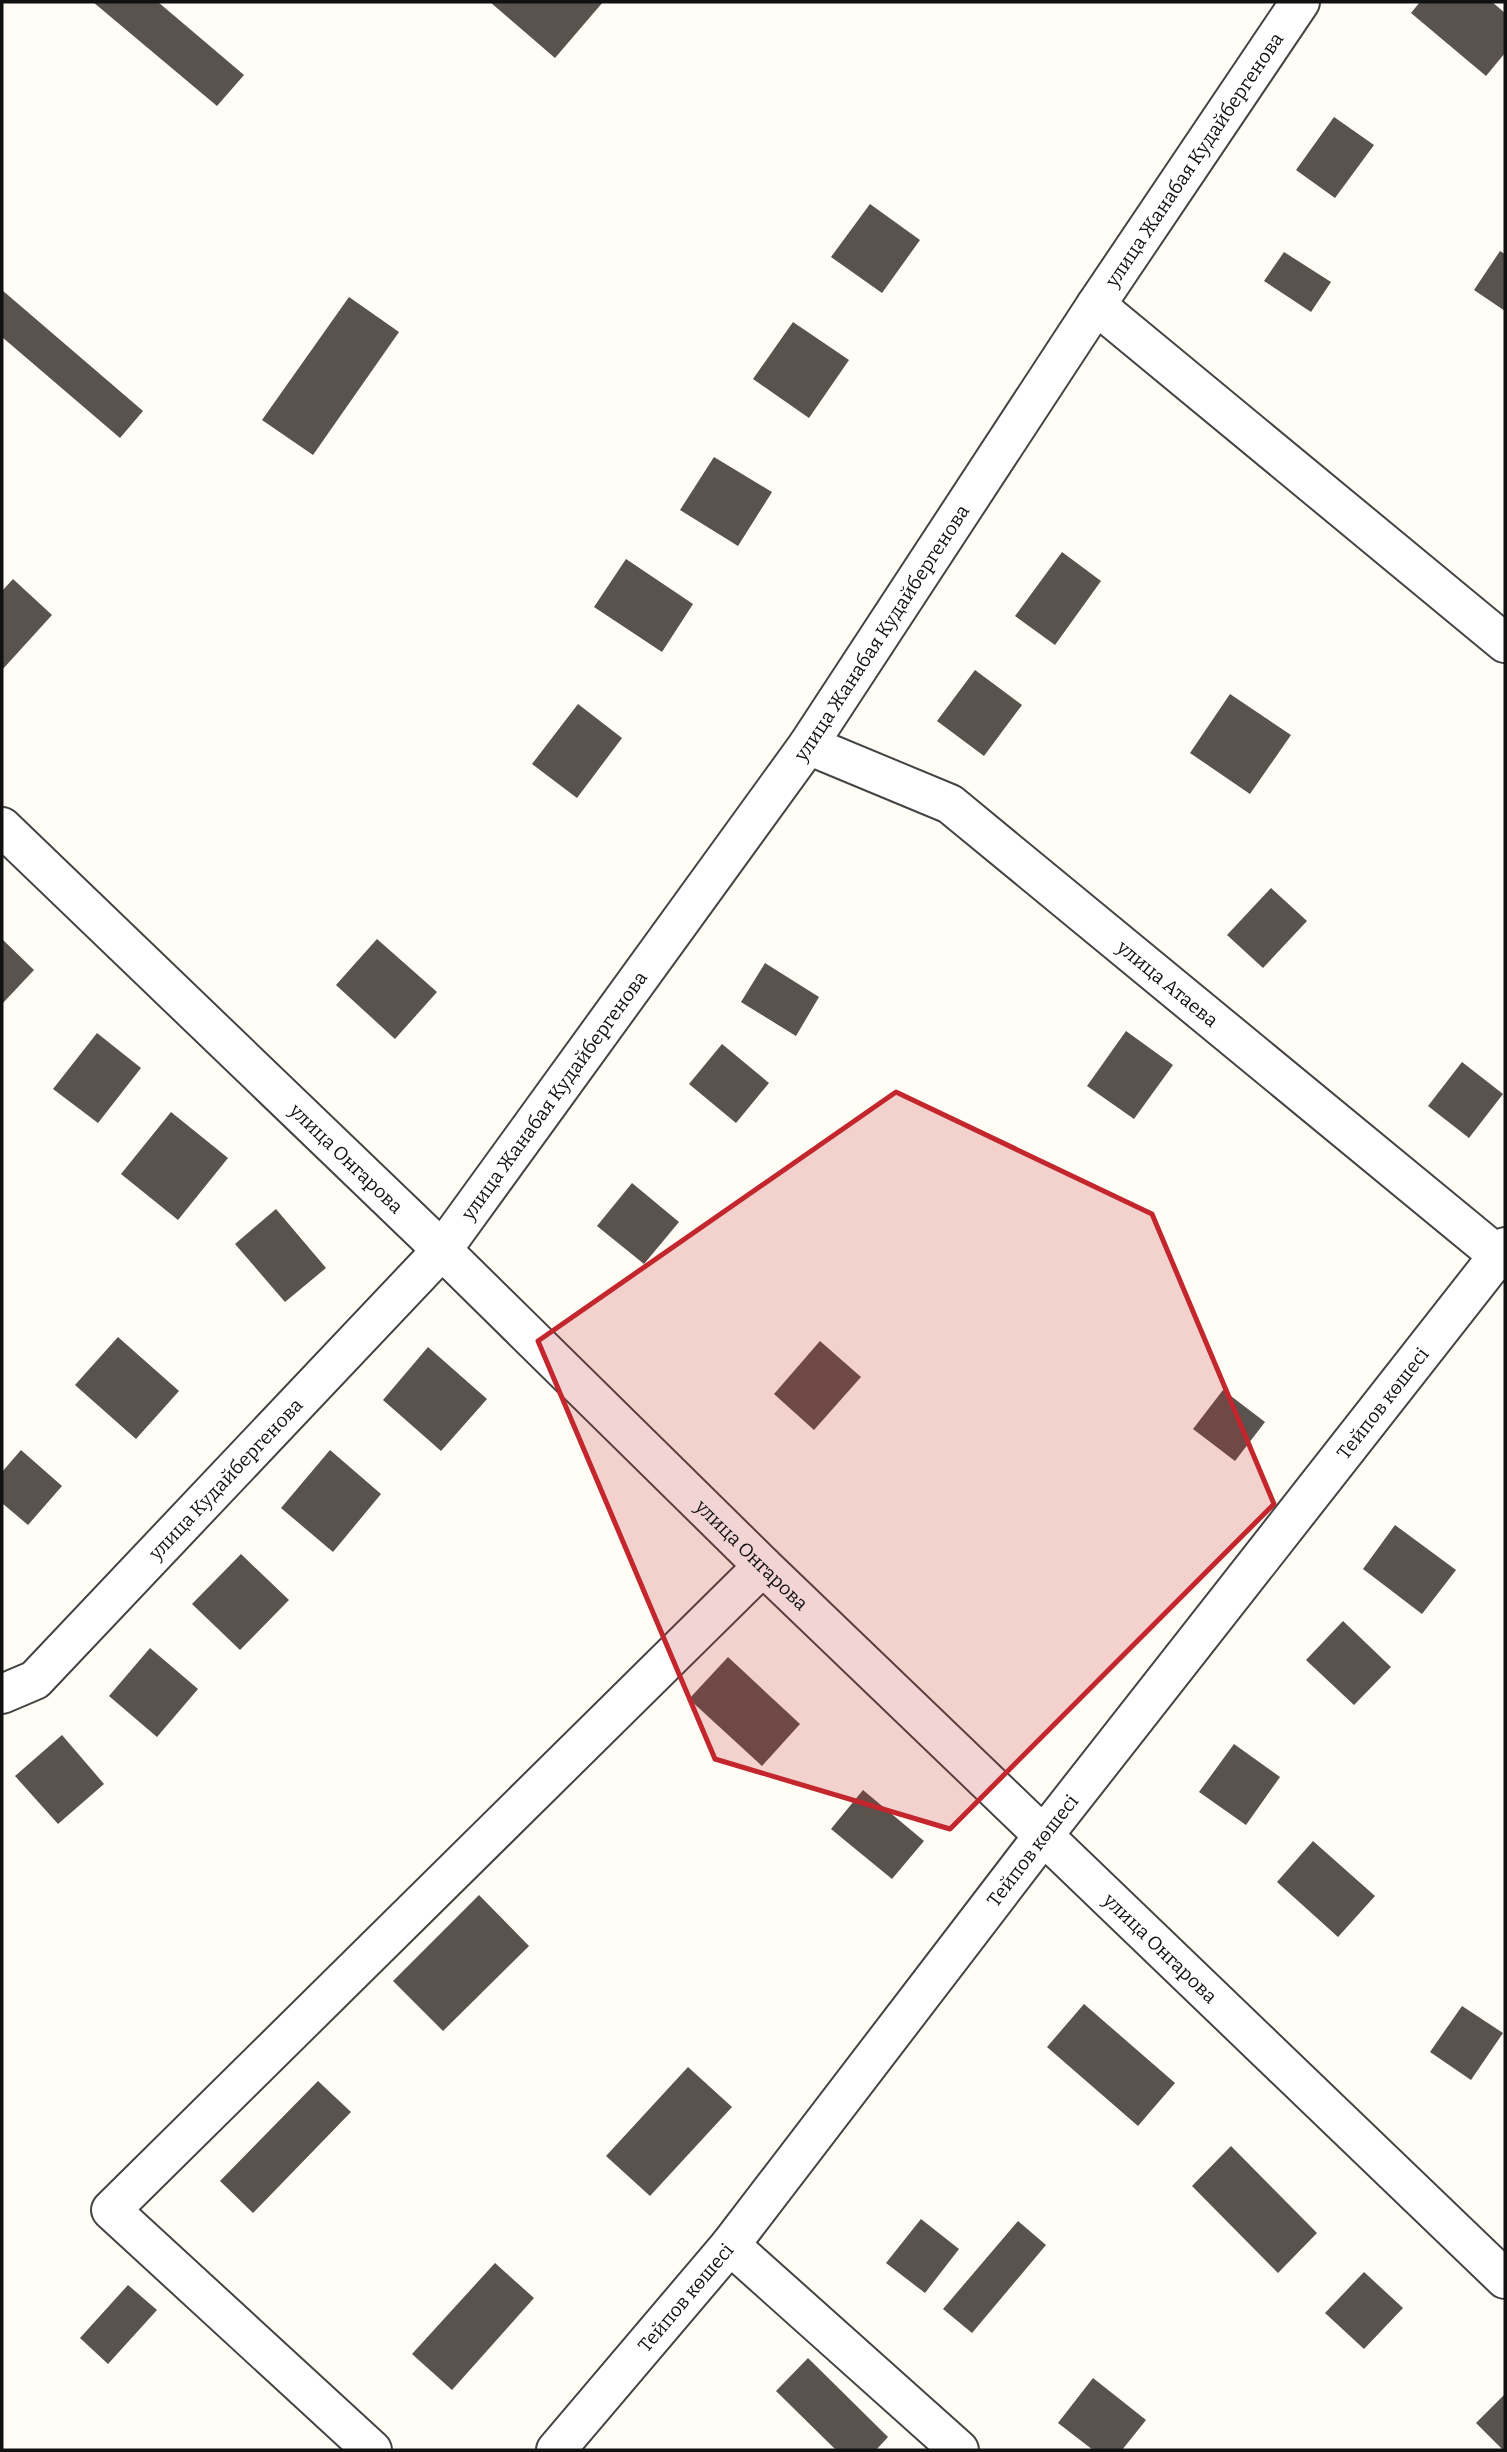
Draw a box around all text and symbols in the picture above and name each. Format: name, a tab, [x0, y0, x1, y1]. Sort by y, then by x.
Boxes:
street label: улица Жанабая Кудайбергенова	[1100, 28, 1288, 292]
street label: улица Жанабая Кудайбергенова	[789, 500, 974, 766]
street label: улица Атаева	[1112, 935, 1223, 1032]
street label: улица Жанабая Кудайбергенова	[456, 966, 653, 1225]
street label: улица Онгарова	[284, 1098, 408, 1219]
street label: Тейпов көшесі	[1332, 1343, 1434, 1464]
street label: улица Кудайбергенова	[143, 1393, 308, 1565]
street label: улица Онгарова	[690, 1494, 813, 1616]
street label: Тейпов көшесі	[982, 1790, 1083, 1911]
street label: улица Онгарова	[1098, 1888, 1222, 2008]
street label: Тейпов көшесі	[633, 2239, 739, 2357]

